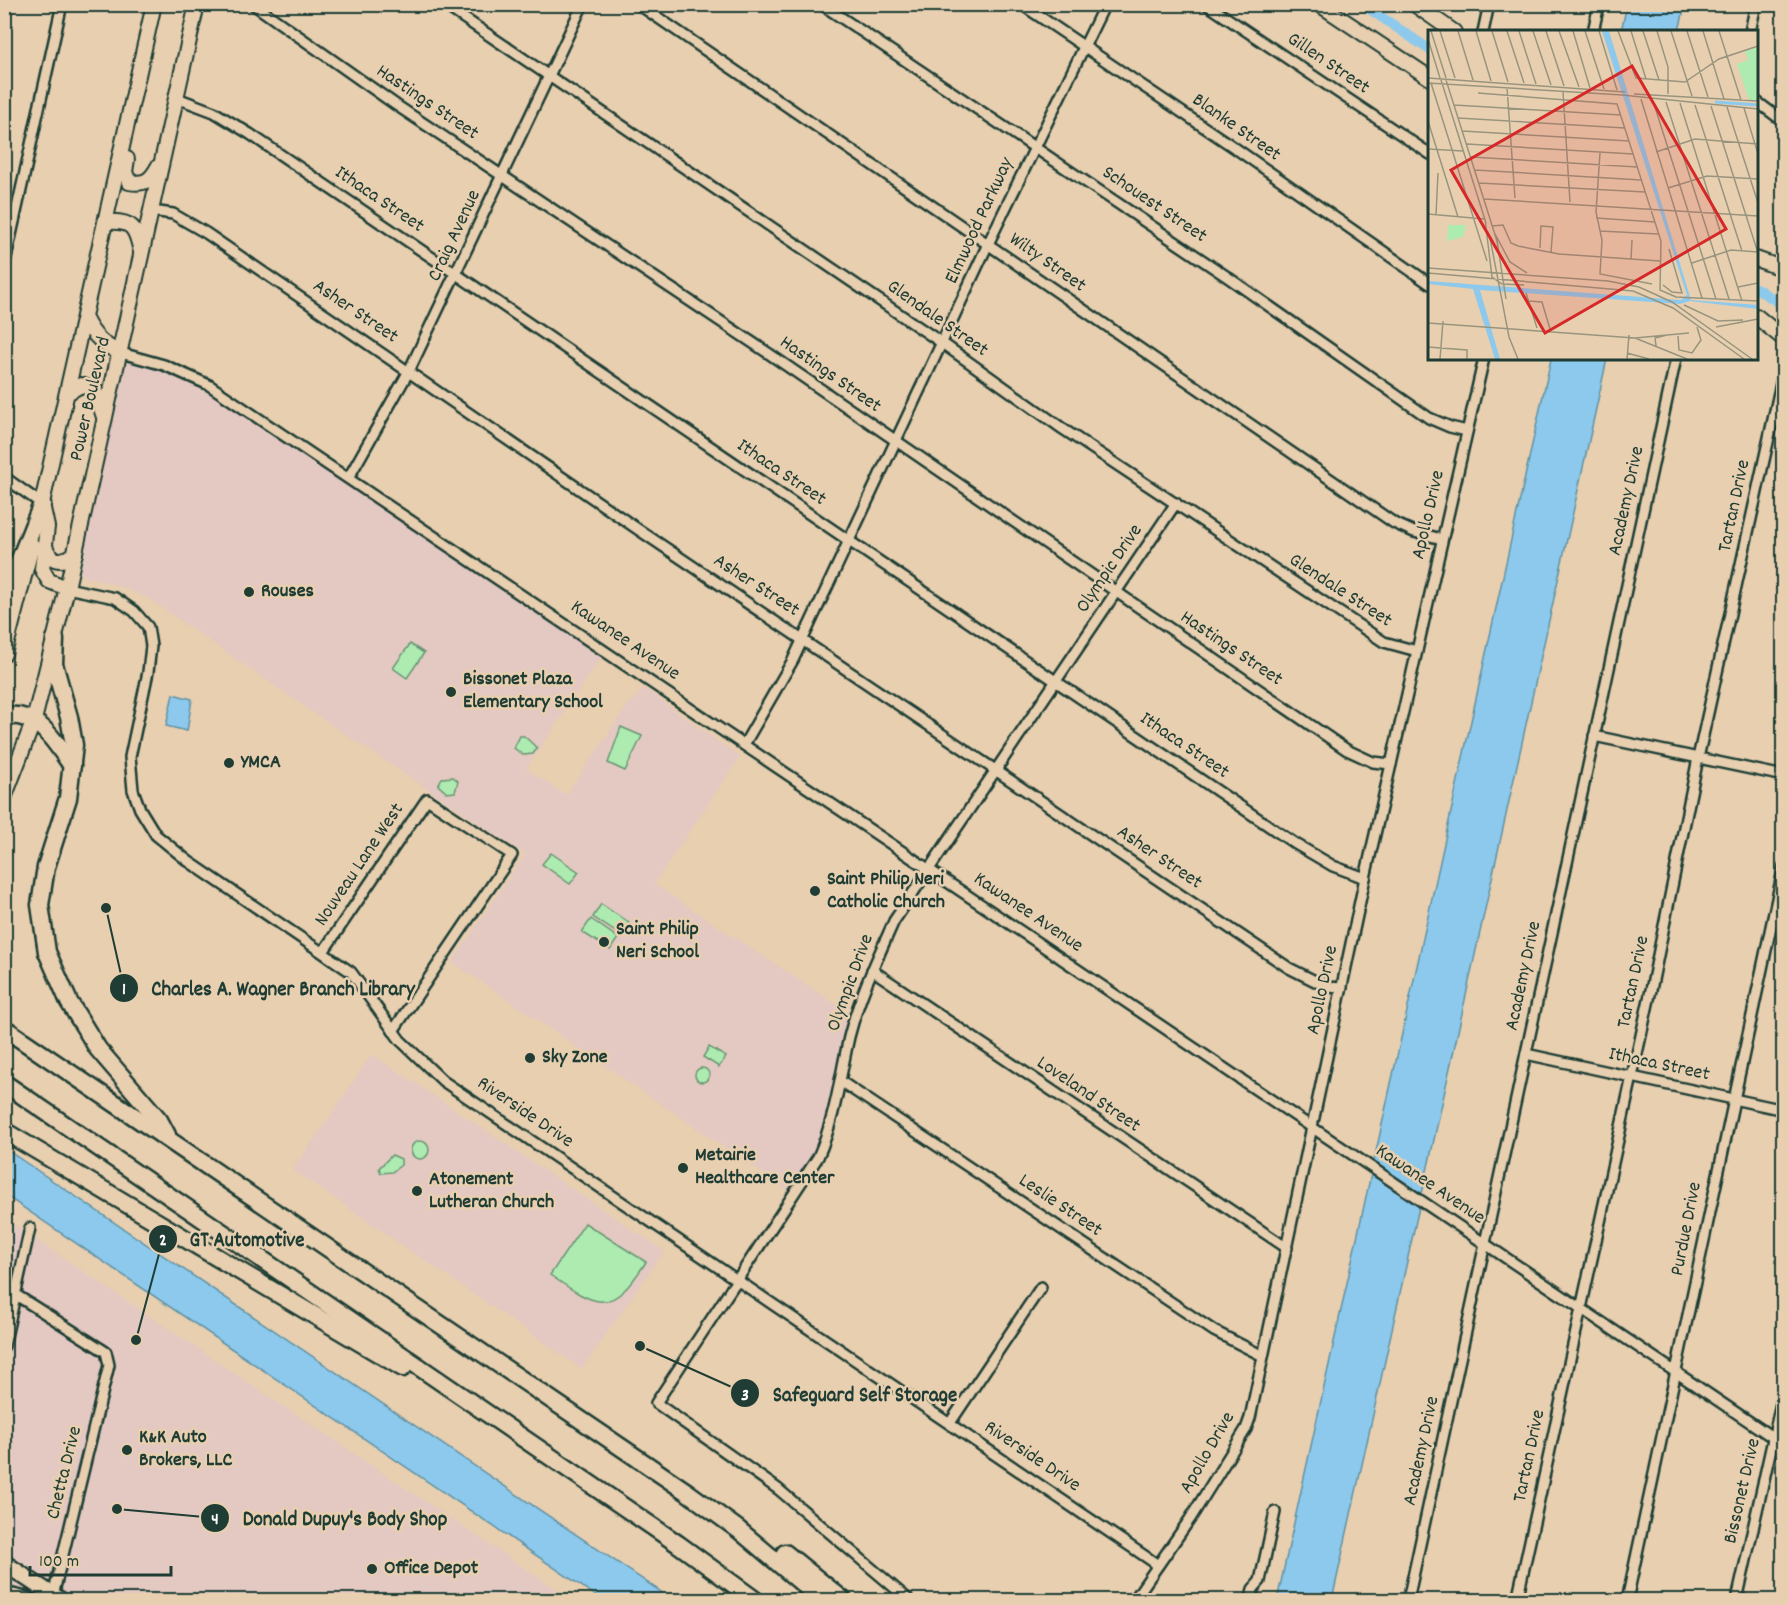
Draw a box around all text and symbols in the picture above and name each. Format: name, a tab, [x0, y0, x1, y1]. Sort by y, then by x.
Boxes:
street label: Gillen Street	[1281, 26, 1375, 102]
inset map	[1428, 30, 1758, 360]
street label: Hastings Street	[370, 58, 484, 148]
street label: Blanke Street	[1186, 87, 1286, 169]
street label: Elmwood Parkway	[938, 152, 1022, 289]
street label: Schouest Street	[1096, 159, 1212, 251]
street label: Ithaca Street	[329, 160, 429, 240]
street label: Craig Avenue	[422, 185, 489, 287]
street label: Wilty Street	[1003, 226, 1091, 300]
street label: Asher Street	[307, 273, 403, 351]
street label: Glendale Street	[880, 274, 994, 364]
street label: Hastings Street	[773, 329, 887, 421]
street label: Power Boulevard	[63, 334, 119, 464]
street label: Ithaca Street	[731, 433, 831, 513]
street label: Academy Drive	[1602, 443, 1652, 558]
street label: Tartan Drive	[1712, 457, 1758, 555]
street label: Apollo Drive	[1405, 468, 1453, 562]
street label: Olympic Drive	[1070, 519, 1150, 619]
street label: Glendale Street	[1283, 547, 1397, 635]
street label: Asher Street	[707, 548, 805, 624]
place label: Rouses	[261, 578, 314, 606]
marker: Rouses	[242, 585, 256, 599]
street label: Kawanee Avenue	[565, 594, 686, 688]
street label: Hastings Street	[1174, 604, 1288, 694]
place label: Bissonet Plaza Elementary School	[463, 666, 603, 717]
marker: Bissonet Plaza Elementary School	[444, 685, 458, 699]
street label: Ithaca Street	[1134, 706, 1234, 786]
place label: YMCA	[240, 749, 281, 777]
marker: YMCA	[222, 756, 236, 770]
street label: Nouveau Lane West	[308, 798, 412, 932]
street label: Asher Street	[1111, 819, 1207, 897]
place label: Saint Philip Neri Catholic Church	[827, 866, 945, 917]
street label: Kawanee Avenue	[968, 866, 1089, 960]
marker: Saint Philip Neri Catholic Church	[808, 884, 822, 898]
place label: Saint Philip Neri School	[616, 916, 699, 967]
street label: Academy Drive	[1499, 918, 1549, 1033]
street label: Olympic Drive	[820, 930, 882, 1036]
street label: Tartan Drive	[1611, 933, 1657, 1031]
marker: Saint Philip Neri School	[597, 935, 611, 949]
street label: Apollo Drive	[1300, 943, 1346, 1037]
callout: Charles A. Wagner Branch Library	[109, 968, 426, 1007]
text: Charles A. Wagner Branch Library	[151, 976, 416, 1006]
text: 1	[122, 978, 126, 1003]
street label: Ithaca Street	[1606, 1041, 1712, 1089]
place label: Sky Zone	[542, 1044, 608, 1072]
street label: Loveland Street	[1030, 1050, 1146, 1140]
marker: Sky Zone	[523, 1051, 537, 1065]
street label: Riverside Drive	[471, 1070, 579, 1156]
street label: Kawanee Avenue	[1370, 1138, 1491, 1232]
place label: Metairie Healthcare Center	[695, 1142, 835, 1193]
marker: Metairie Healthcare Center	[676, 1161, 690, 1175]
place label: Atonement Lutheran Church	[429, 1166, 554, 1217]
street label: Leslie Street	[1012, 1168, 1108, 1244]
street label: Purdue Drive	[1664, 1179, 1710, 1278]
marker: Atonement Lutheran Church	[410, 1184, 424, 1198]
callout: GT Automotive	[148, 1219, 317, 1258]
text: GT Automotive	[190, 1227, 304, 1257]
text: 2	[159, 1229, 167, 1254]
callout: Safeguard Self Storage	[730, 1374, 969, 1413]
text: Safeguard Self Storage	[773, 1382, 957, 1412]
text: 3	[741, 1384, 749, 1409]
street label: Academy Drive	[1397, 1393, 1447, 1508]
street label: Apollo Drive	[1173, 1407, 1243, 1499]
street label: Tartan Drive	[1507, 1407, 1553, 1505]
street label: Riverside Drive	[978, 1414, 1086, 1500]
street label: Chetta Drive	[40, 1423, 90, 1523]
place label: K&K Auto Brokers, LLC	[139, 1424, 232, 1475]
street label: Bissonet Drive	[1717, 1435, 1769, 1546]
marker: K&K Auto Brokers, LLC	[120, 1443, 134, 1457]
callout: Donald Dupuy's Body Shop	[200, 1498, 459, 1537]
text: Donald Dupuy's Body Shop	[243, 1506, 448, 1536]
text: 4	[211, 1508, 219, 1533]
scale bar	[30, 1539, 171, 1577]
text: 100 m	[39, 1550, 79, 1575]
place label: Office Depot	[384, 1555, 479, 1583]
marker: Office Depot	[365, 1562, 379, 1576]

